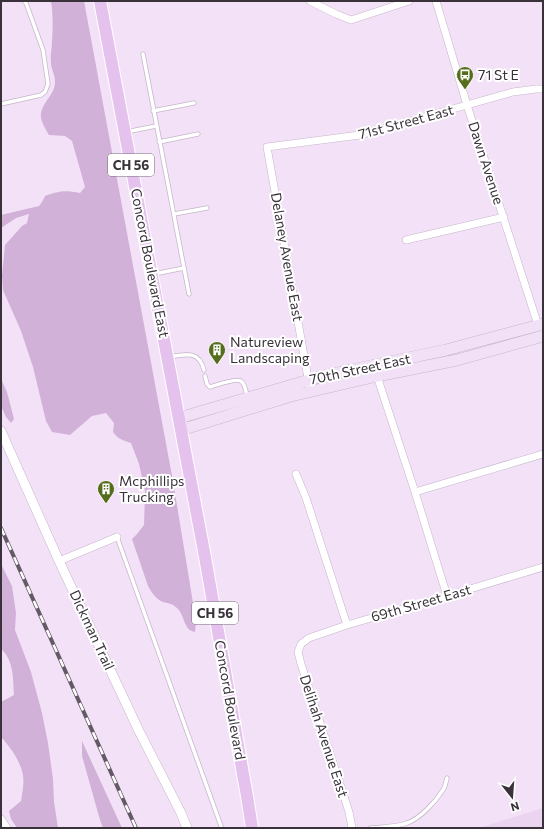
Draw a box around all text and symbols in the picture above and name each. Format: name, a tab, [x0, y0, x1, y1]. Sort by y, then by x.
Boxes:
bus stop icon: 71 St E	[455, 65, 475, 90]
place label: 71 St E	[478, 66, 519, 83]
street label: 71st Street East	[356, 101, 456, 142]
street label: Dawn Avenue	[465, 119, 508, 206]
road number: CH 56	[108, 154, 154, 176]
street label: Concord Boulevard East	[128, 187, 173, 339]
street label: Delaney Avenue East	[268, 191, 307, 323]
place label: Natureview Landscaping	[230, 333, 310, 366]
building icon: Natureview Landscaping	[207, 340, 227, 365]
street label: 70th Street East	[308, 349, 412, 388]
place label: Mcphillips Trucking	[119, 472, 184, 505]
building icon: Mcphillips Trucking	[96, 479, 116, 504]
street label: 69th Street East	[369, 580, 473, 625]
street label: Dickman Trail	[66, 587, 118, 673]
road number: CH 56	[192, 602, 238, 624]
street label: Concord Boulevard	[212, 639, 249, 761]
street label: Delihah Avenue East	[297, 672, 352, 800]
north arrow	[492, 777, 532, 817]
text: N	[509, 800, 521, 814]

